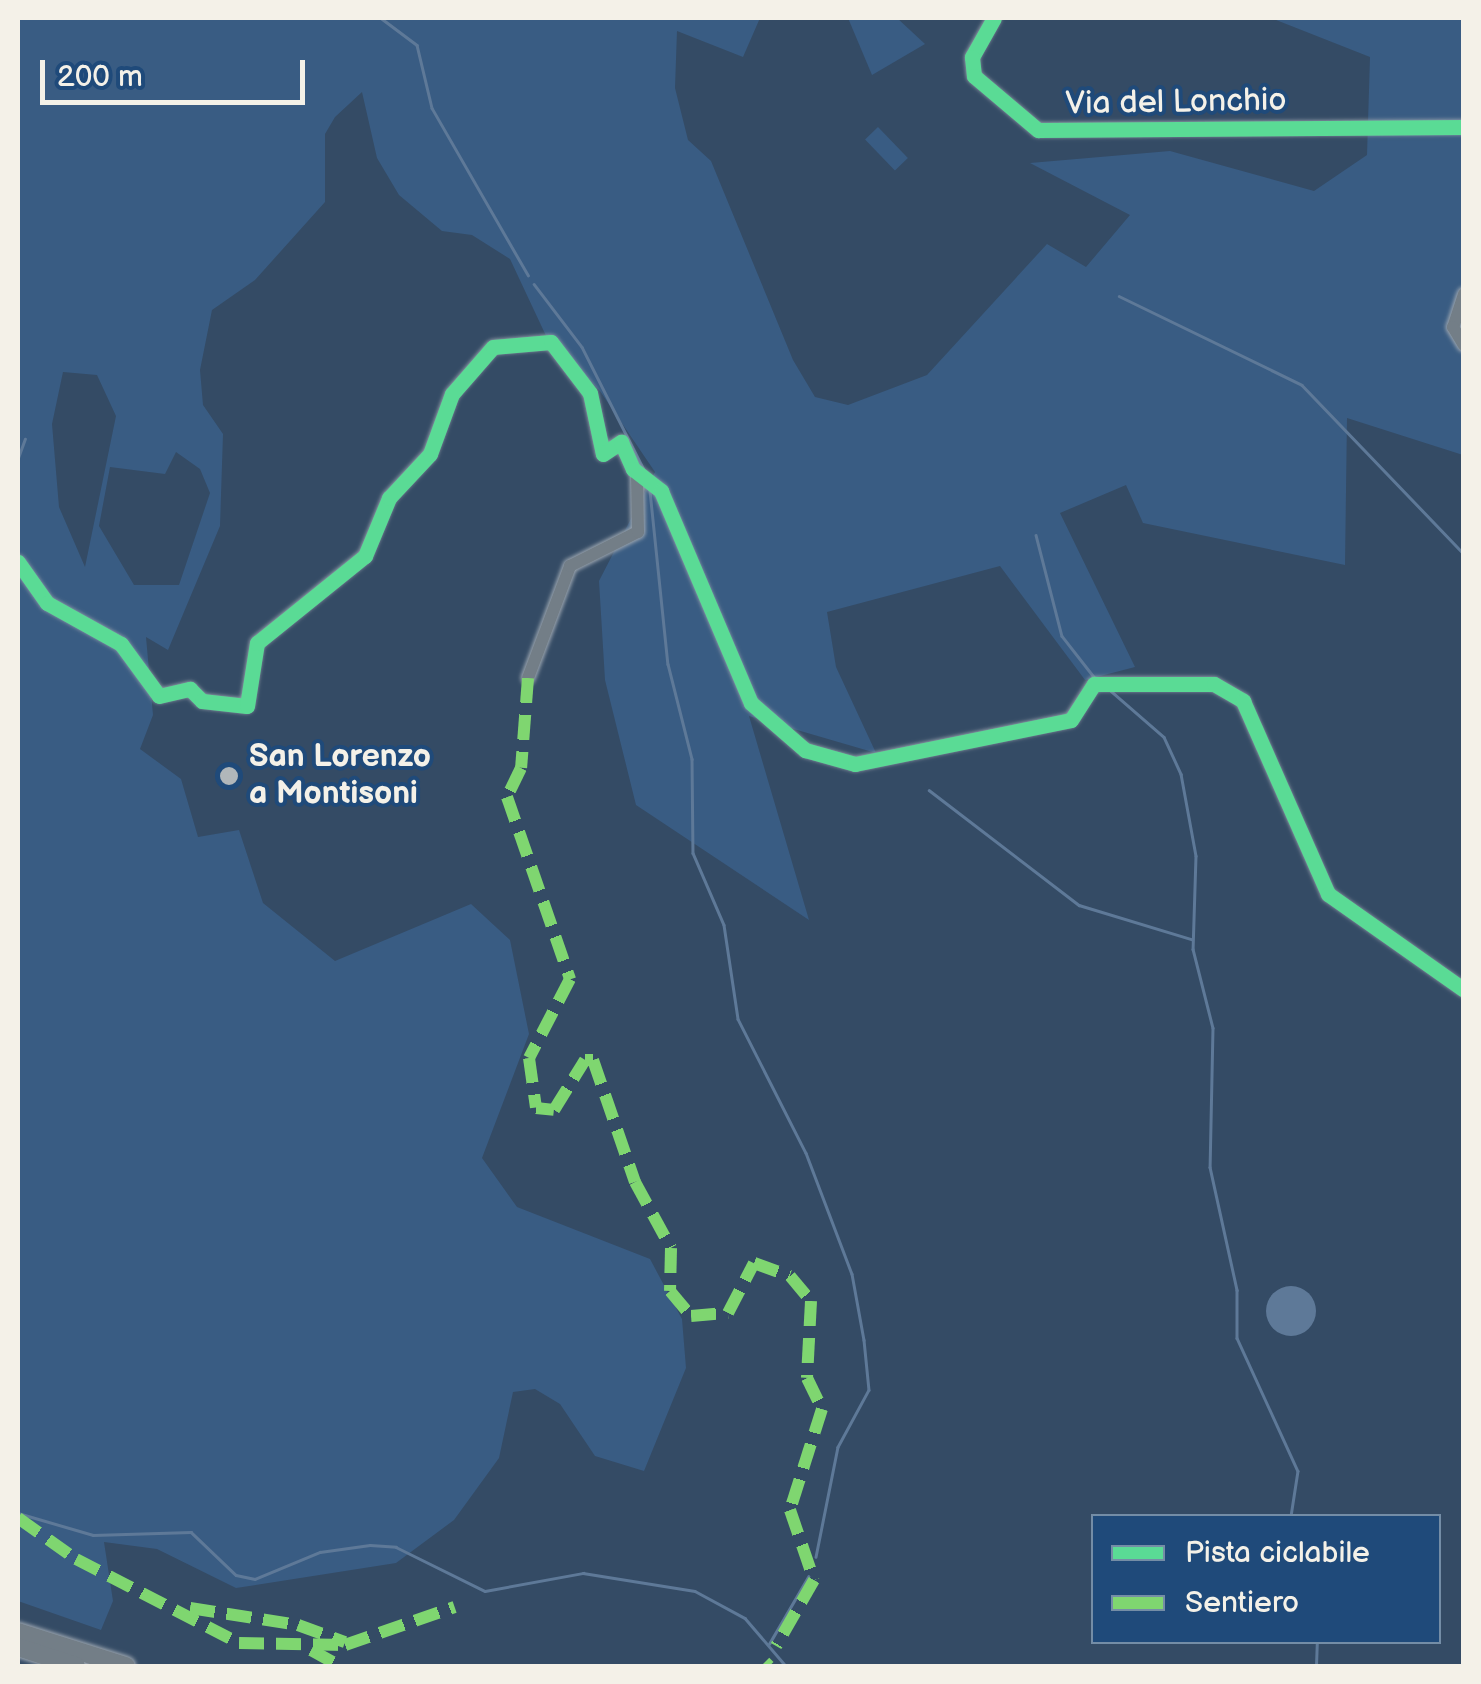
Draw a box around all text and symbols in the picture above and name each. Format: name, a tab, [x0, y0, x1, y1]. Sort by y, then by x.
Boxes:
scale bar	[45, 40, 310, 102]
text: 200 m	[57, 59, 143, 95]
street label: Via del Lonchio	[1065, 82, 1287, 124]
place label: San Lorenzo a Montisoni	[249, 739, 431, 814]
marker: San Lorenzo a Montisoni	[218, 765, 240, 787]
legend	[1091, 1514, 1441, 1644]
text: Pista ciclabile	[1185, 1535, 1370, 1571]
text: Sentiero	[1185, 1585, 1299, 1621]

